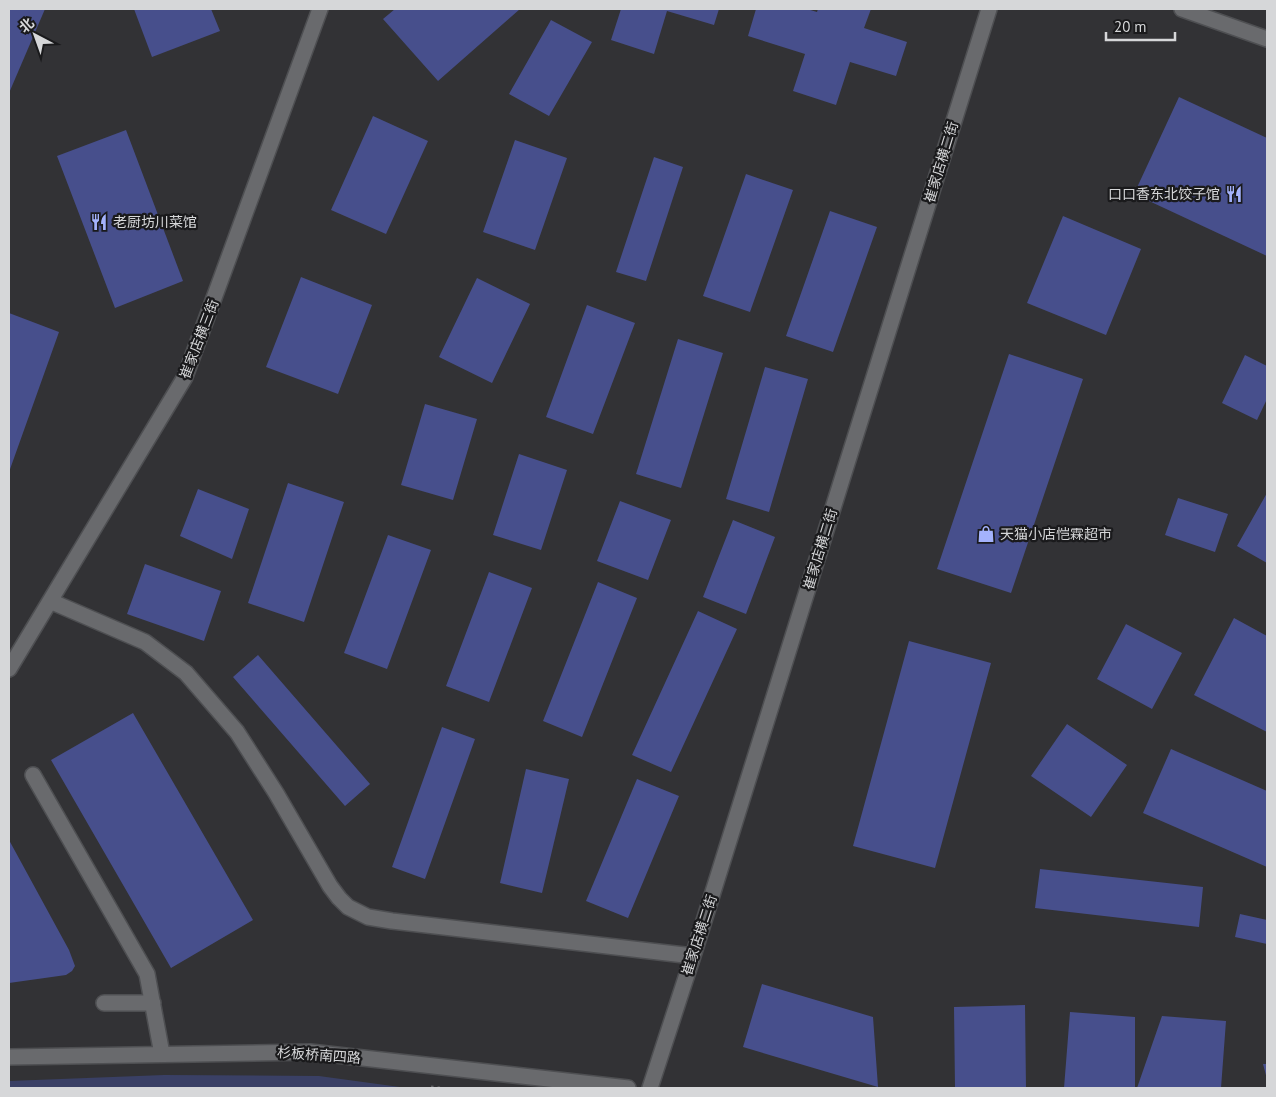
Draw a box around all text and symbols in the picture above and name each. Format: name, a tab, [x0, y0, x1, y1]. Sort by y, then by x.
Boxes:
north arrow	[10, 10, 60, 60]
scale bar	[1106, 10, 1175, 42]
text: 北	[15, 14, 38, 37]
text: 20 m	[1114, 17, 1147, 36]
street label: 崔家店横二街	[920, 119, 962, 205]
restaurant icon: 口口香东北饺子馆	[1224, 184, 1244, 204]
place label: 口口香东北饺子馆	[1108, 185, 1220, 203]
restaurant icon: 老厨坊川菜馆	[89, 212, 109, 232]
place label: 老厨坊川菜馆	[113, 213, 197, 231]
street label: 崔家店横三街	[176, 297, 222, 381]
street label: 崔家店横二街	[799, 506, 841, 592]
shop icon: 天猫小店恺霖超市	[976, 524, 996, 544]
place label: 天猫小店恺霖超市	[1000, 525, 1112, 543]
street label: 崔家店横二街	[677, 892, 721, 978]
street label: 杉板桥南四路	[276, 1043, 362, 1067]

